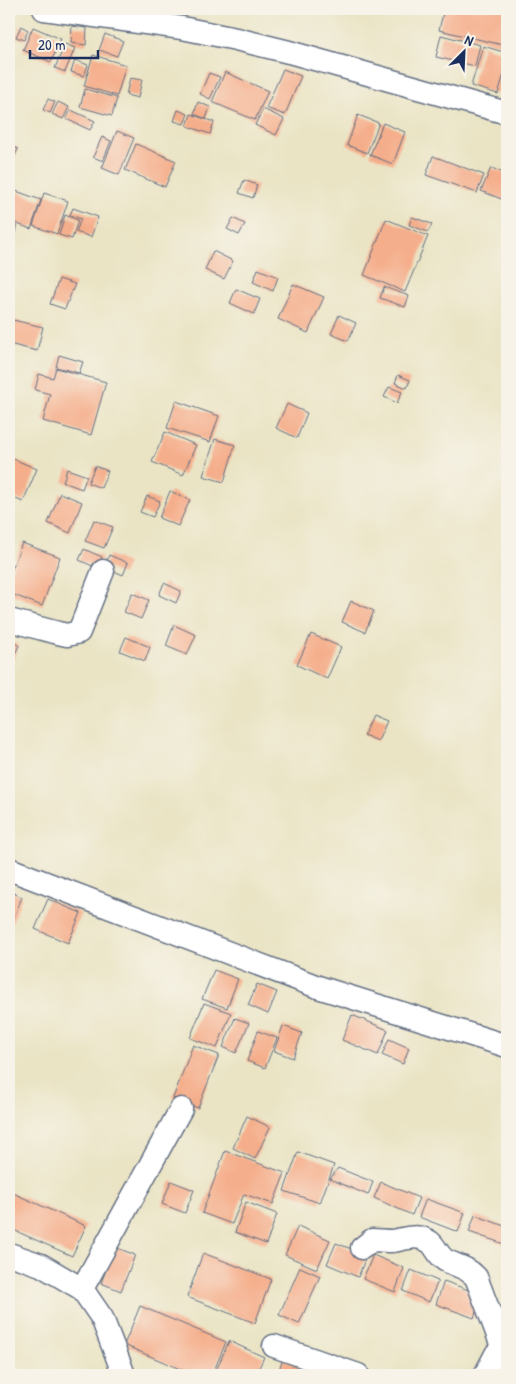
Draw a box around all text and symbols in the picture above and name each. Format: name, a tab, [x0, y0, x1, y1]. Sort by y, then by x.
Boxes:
scale bar	[30, 28, 98, 60]
north arrow	[438, 28, 488, 78]
text: N	[462, 29, 477, 50]
text: 20 m	[38, 34, 65, 55]

